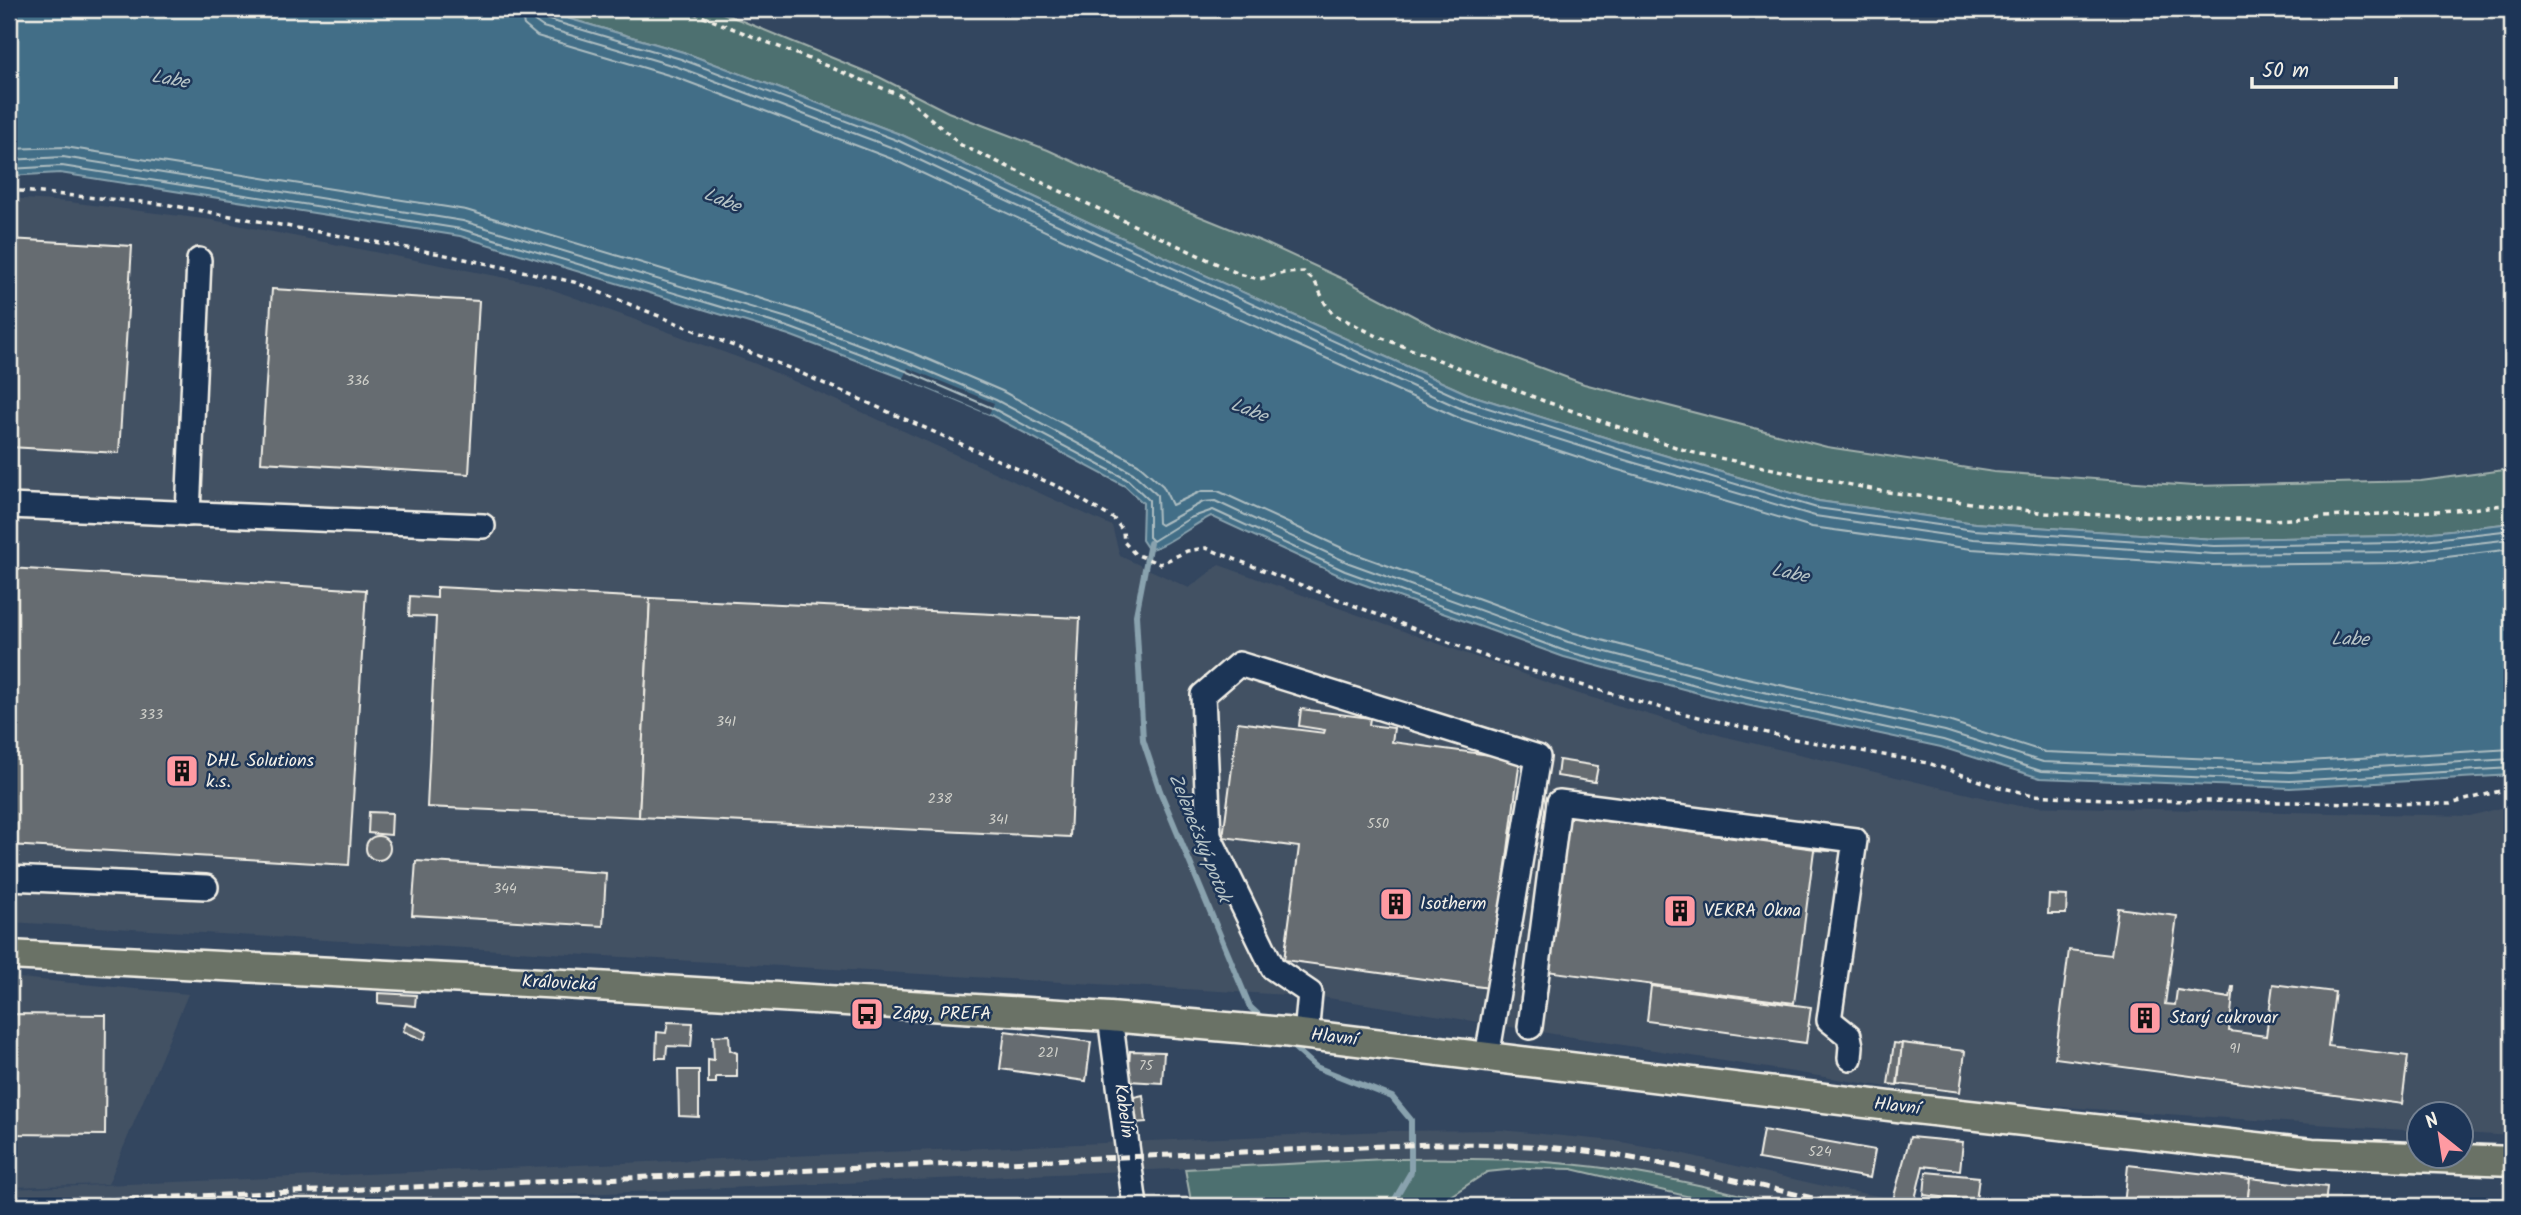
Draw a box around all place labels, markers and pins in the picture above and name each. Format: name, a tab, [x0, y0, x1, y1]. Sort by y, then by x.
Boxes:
place label: DHL Solutions k.s.	[206, 747, 314, 797]
building icon: DHL Solutions k.s.	[163, 752, 201, 790]
building icon: Isotherm	[1377, 885, 1415, 923]
place label: Isotherm	[1420, 890, 1486, 919]
building icon: VEKRA Okna	[1661, 892, 1699, 930]
place label: VEKRA Okna	[1704, 897, 1801, 926]
bus stop icon: Zápy, PREFA	[848, 995, 886, 1033]
building icon: Starý cukrovar	[2126, 999, 2164, 1037]
place label: Zápy, PREFA	[892, 1000, 991, 1029]
place label: Starý cukrovar	[2170, 1004, 2279, 1033]

